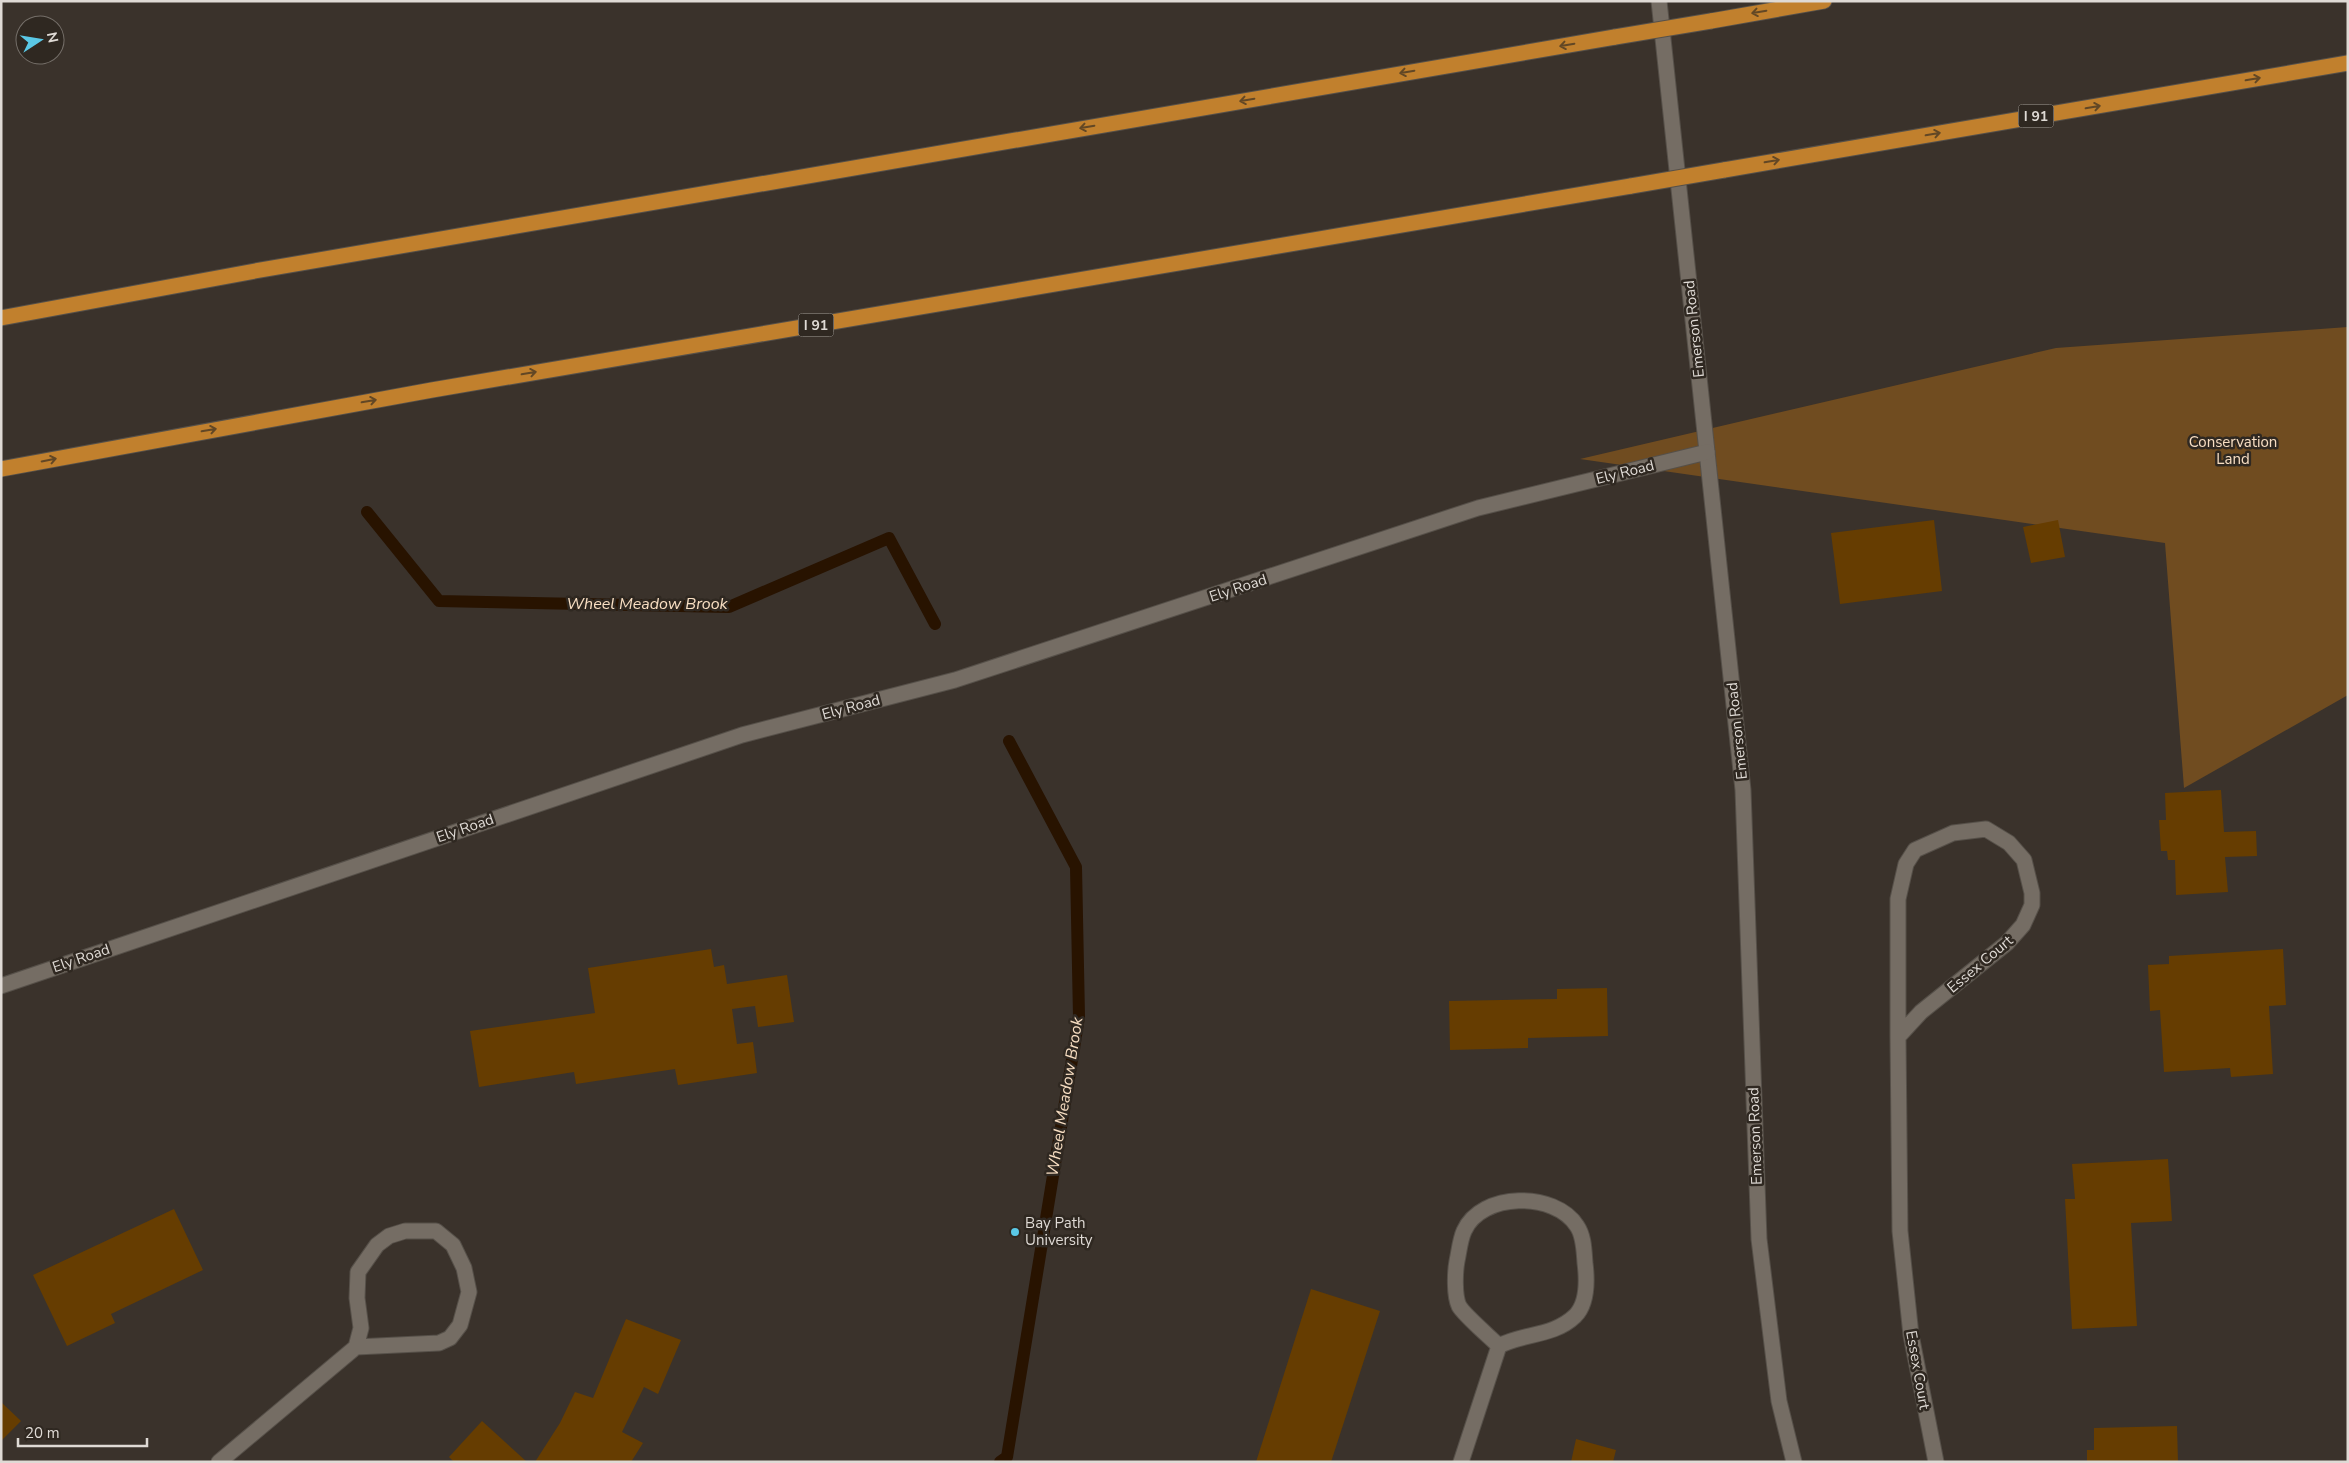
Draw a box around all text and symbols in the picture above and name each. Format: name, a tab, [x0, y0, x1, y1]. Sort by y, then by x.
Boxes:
one-way arrow	[1751, 8, 1767, 18]
north arrow	[15, 15, 65, 65]
text: N	[42, 30, 63, 45]
one-way arrow	[1560, 41, 1576, 51]
one-way arrow	[1400, 68, 1416, 78]
one-way arrow	[2244, 74, 2260, 84]
one-way arrow	[1239, 95, 1255, 105]
one-way arrow	[2084, 101, 2100, 111]
road number: I 91	[2018, 104, 2054, 128]
one-way arrow	[1079, 122, 1095, 132]
one-way arrow	[1924, 129, 1940, 139]
one-way arrow	[1764, 156, 1780, 166]
street label: Emerson Road	[1679, 279, 1709, 379]
road number: I 91	[798, 314, 834, 336]
one-way arrow	[520, 368, 536, 378]
one-way arrow	[360, 395, 376, 405]
one-way arrow	[200, 424, 216, 434]
park label: Conservation Land	[2189, 432, 2277, 469]
one-way arrow	[41, 454, 57, 464]
street label: Ely Road	[1594, 455, 1656, 489]
street label: Ely Road	[1207, 569, 1269, 607]
water label: Wheel Meadow Brook	[566, 593, 729, 615]
street label: Emerson Road	[1722, 681, 1752, 781]
street label: Ely Road	[820, 690, 882, 724]
street label: Ely Road	[434, 809, 496, 847]
street label: Essex Court	[1943, 930, 2018, 997]
street label: Ely Road	[50, 939, 112, 977]
water label: Wheel Meadow Brook	[1042, 1015, 1089, 1178]
street label: Emerson Road	[1743, 1087, 1767, 1185]
place label: Bay Path University	[1025, 1213, 1093, 1250]
marker: Bay Path University	[1009, 1226, 1021, 1238]
street label: Essex Court	[1901, 1329, 1935, 1412]
scale bar	[18, 1416, 146, 1448]
text: 20 m	[25, 1423, 60, 1443]

